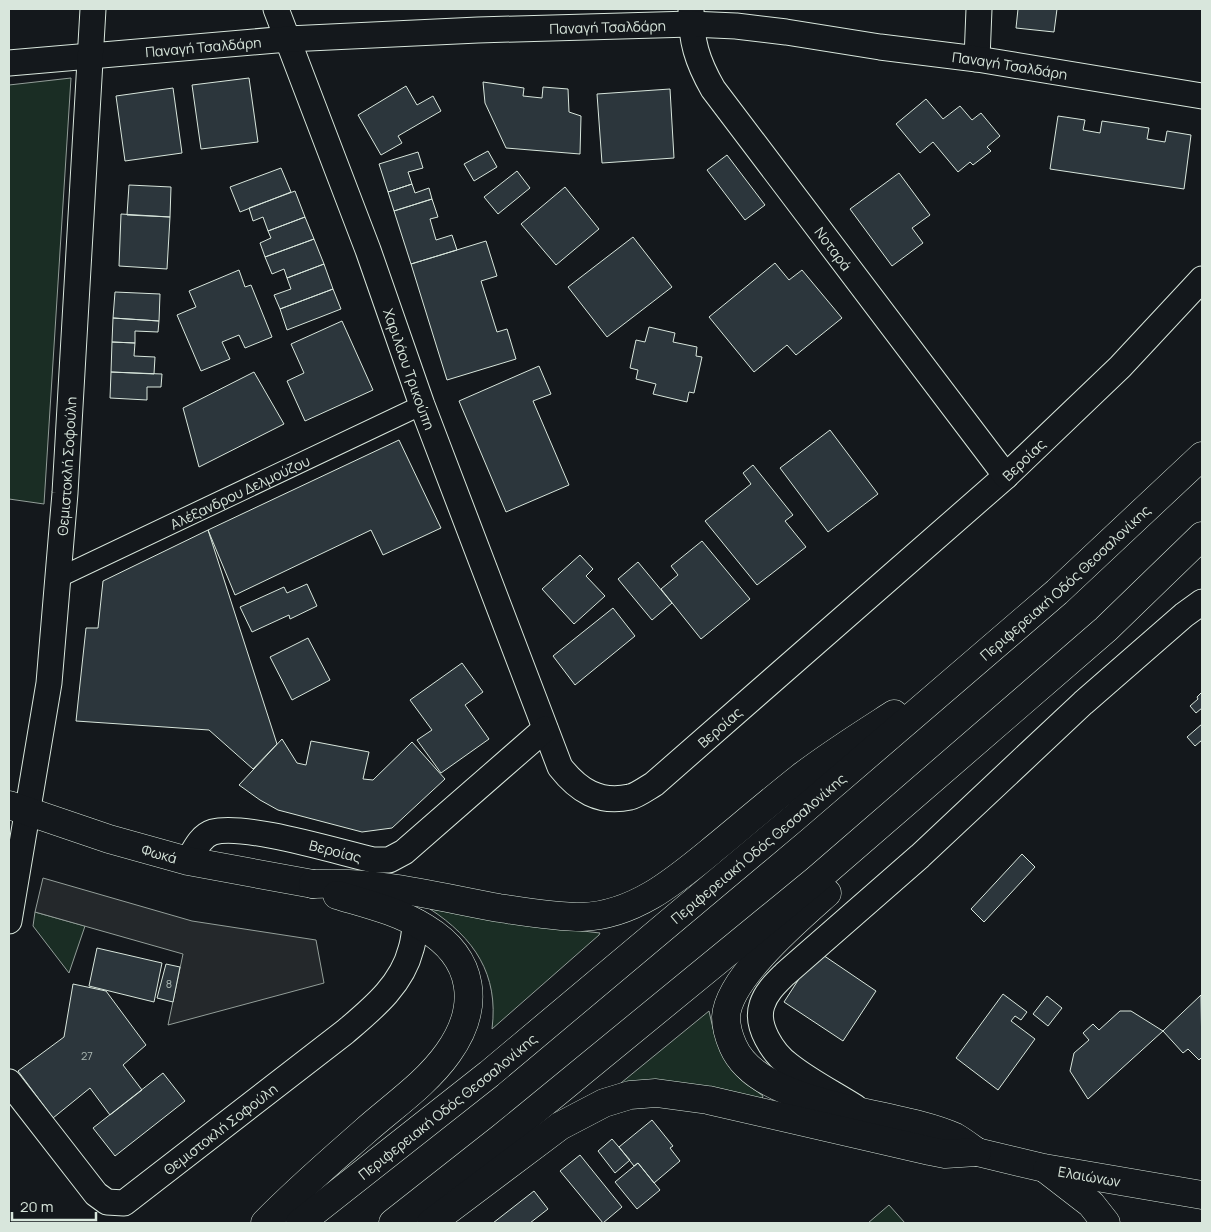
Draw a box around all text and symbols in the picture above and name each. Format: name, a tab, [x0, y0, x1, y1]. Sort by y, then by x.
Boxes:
street label: Παναγή Τσαλδάρη	[549, 15, 666, 37]
street label: Παναγή Τσαλδάρη	[144, 32, 262, 61]
street label: Παναγή Τσαλδάρη	[951, 47, 1069, 83]
street label: Νοταρά	[811, 223, 856, 274]
street label: Χαριλάου Τρικούπη	[380, 306, 440, 432]
street label: Θεμιστοκλή Σοφούλη	[52, 396, 80, 536]
street label: Βεροίας	[998, 434, 1050, 484]
street label: Αλέξανδρου Δελμούζου	[167, 450, 313, 533]
street label: Περιφερειακή Οδός Θεσσαλονίκης	[975, 500, 1154, 664]
street label: Βεροίας	[693, 702, 746, 751]
street label: Περιφερειακή Οδός Θεσσαλονίκης	[666, 768, 850, 927]
street label: Βεροίας	[307, 835, 364, 866]
street label: Φωκά	[139, 839, 179, 867]
house number: 8	[166, 976, 172, 991]
street label: Περιφερειακή Οδός Θεσσαλονίκης	[354, 1028, 541, 1183]
house number: 27	[81, 1048, 93, 1063]
street label: Θεμιστοκλή Σοφούλη	[159, 1079, 281, 1179]
street label: Ελαιώνων	[1057, 1161, 1122, 1190]
scale bar	[12, 1190, 96, 1222]
text: 20 m	[20, 1196, 53, 1217]

